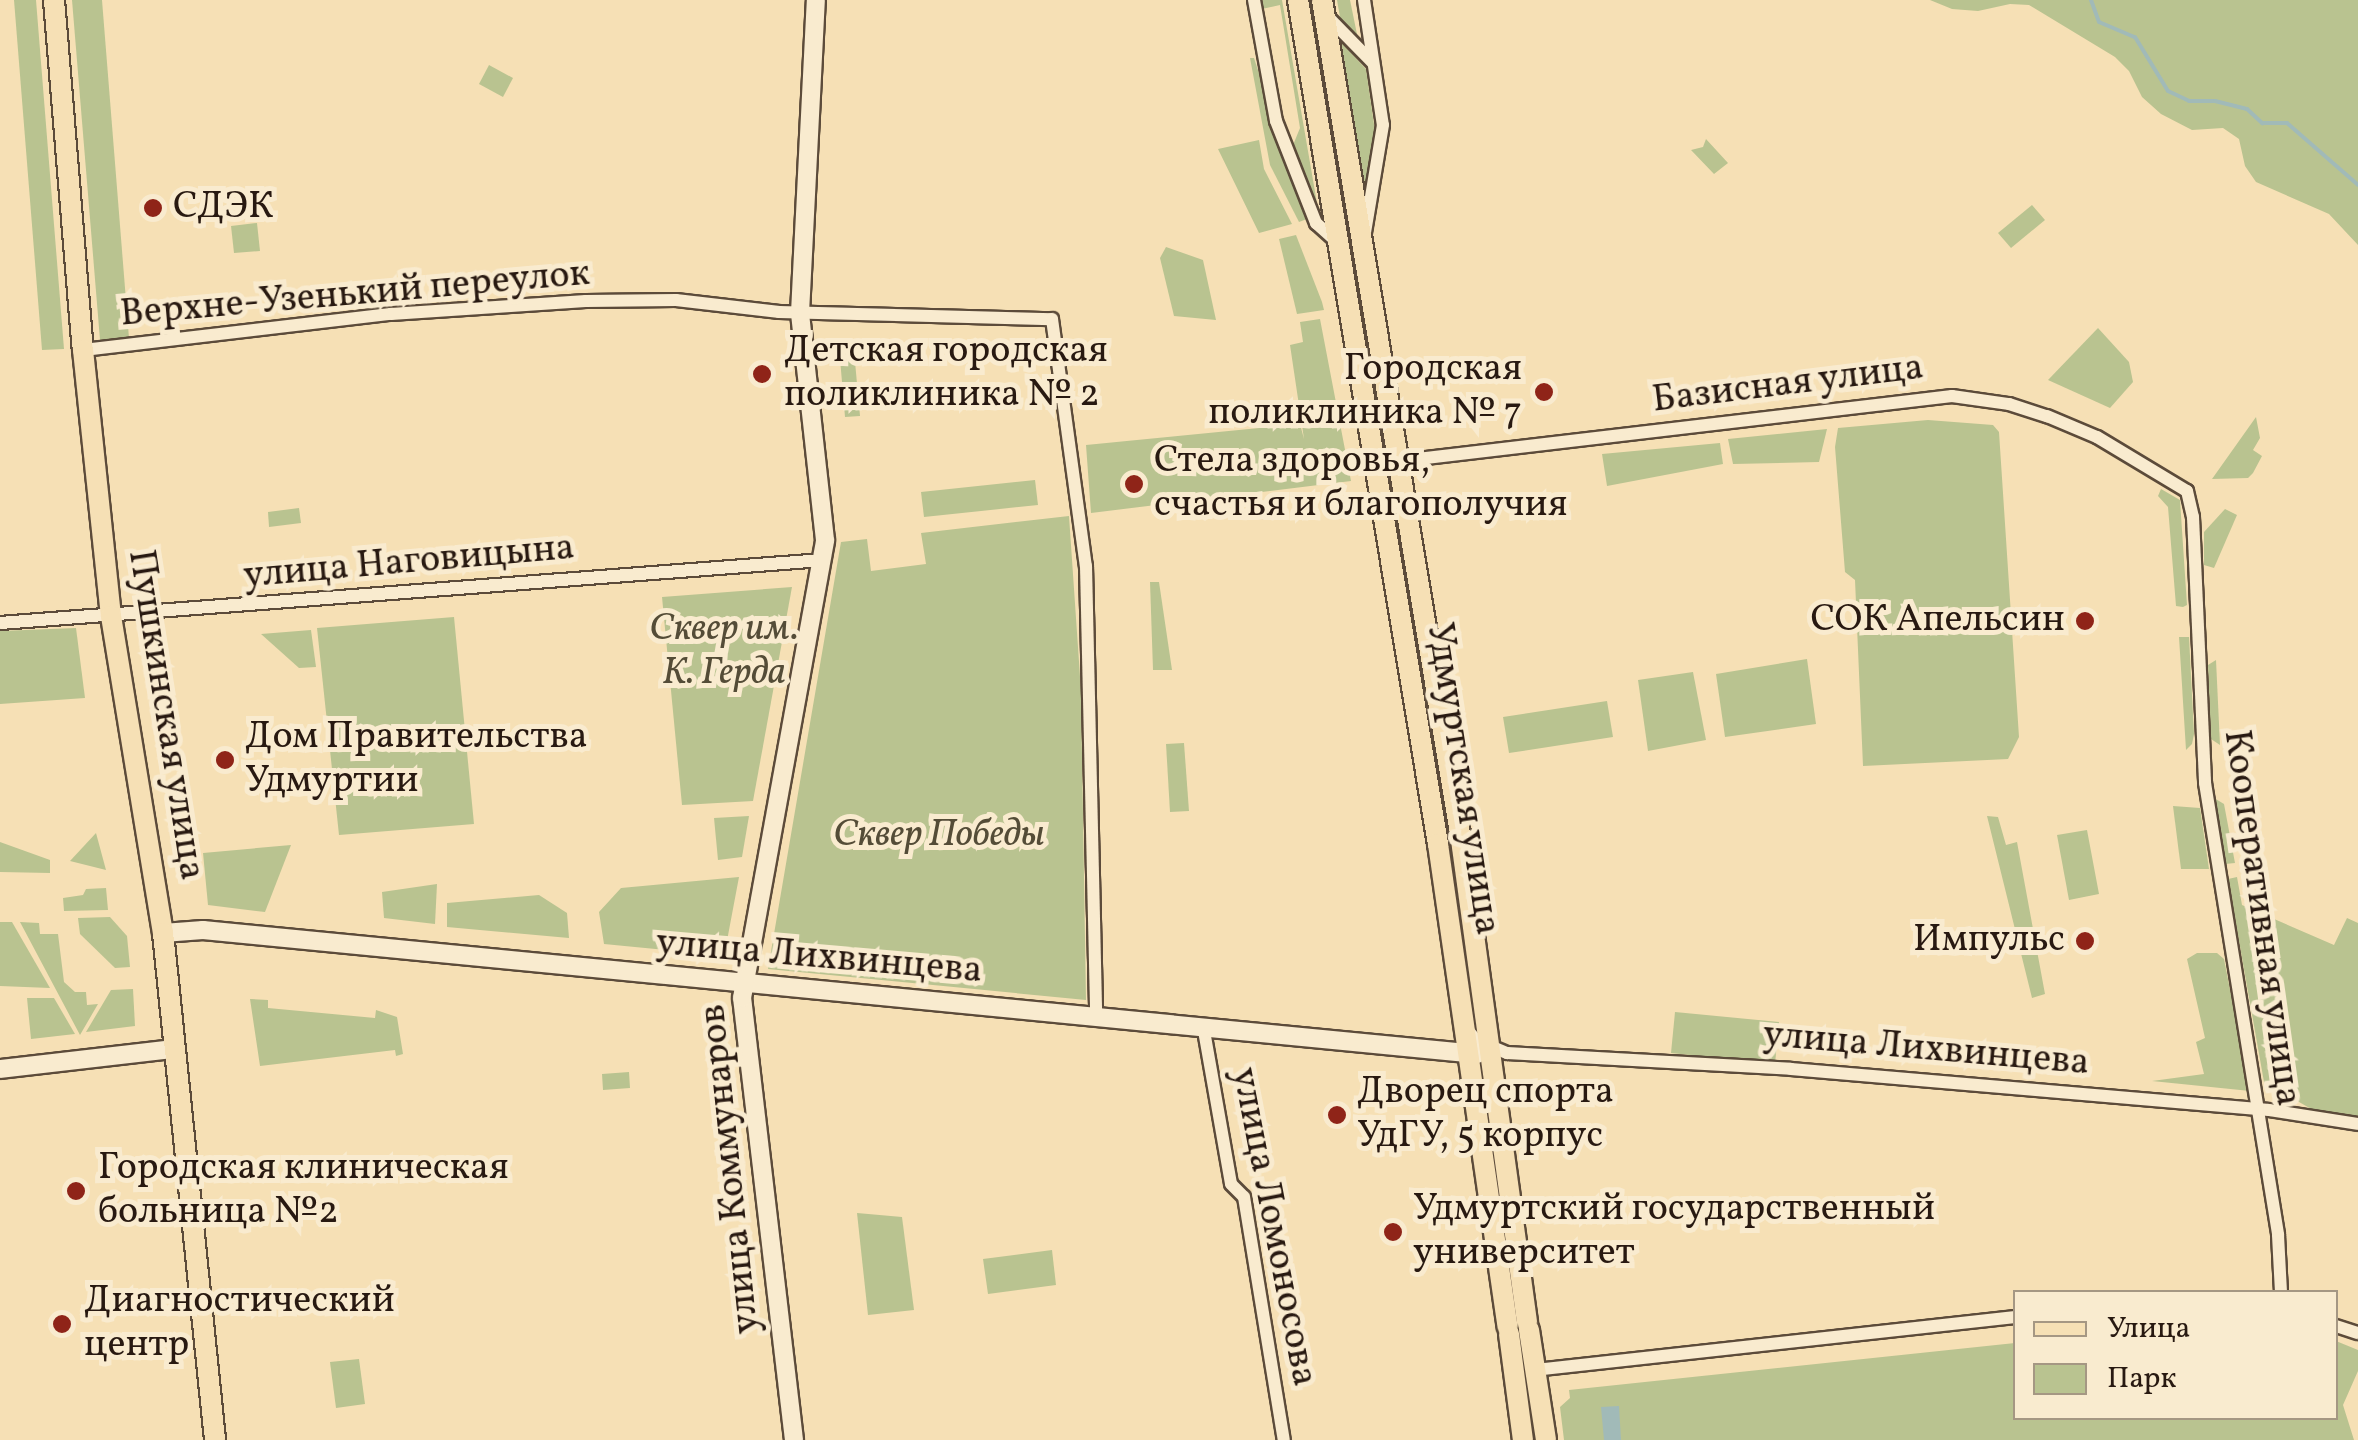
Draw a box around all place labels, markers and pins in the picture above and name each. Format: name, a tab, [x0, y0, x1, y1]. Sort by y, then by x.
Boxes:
place label: СДЭК	[173, 185, 274, 231]
marker: СДЭК	[142, 197, 164, 219]
place label: Детская городская поликлиника № 2	[784, 329, 1108, 418]
place label: Городская поликлиника № 7	[1208, 347, 1522, 436]
marker: Детская городская поликлиника № 2	[749, 361, 775, 387]
marker: Городская поликлиника № 7	[1531, 379, 1557, 405]
place label: Стела здоровья, счастья и благополучия	[1154, 439, 1567, 528]
marker: Стела здоровья, счастья и благополучия	[1123, 473, 1145, 495]
place label: СОК Апельсин	[1810, 598, 2065, 644]
marker: СОК Апельсин	[2074, 610, 2096, 632]
place label: Дом Правительства Удмуртии	[245, 715, 588, 804]
marker: Дом Правительства Удмуртии	[214, 749, 236, 771]
place label: Импульс	[1913, 918, 2065, 964]
marker: Импульс	[2074, 930, 2096, 952]
place label: Дворец спорта УдГУ, 5 корпус	[1357, 1070, 1614, 1160]
marker: Дворец спорта УдГУ, 5 корпус	[1326, 1104, 1348, 1126]
place label: Городская клиническая больница №2	[98, 1146, 509, 1236]
marker: Городская клиническая больница №2	[63, 1178, 89, 1204]
place label: Удмуртский государственный университет	[1413, 1187, 1935, 1276]
marker: Удмуртский государственный университет	[1382, 1221, 1404, 1243]
place label: Диагностический центр	[84, 1279, 395, 1368]
marker: Диагностический центр	[49, 1311, 75, 1337]

